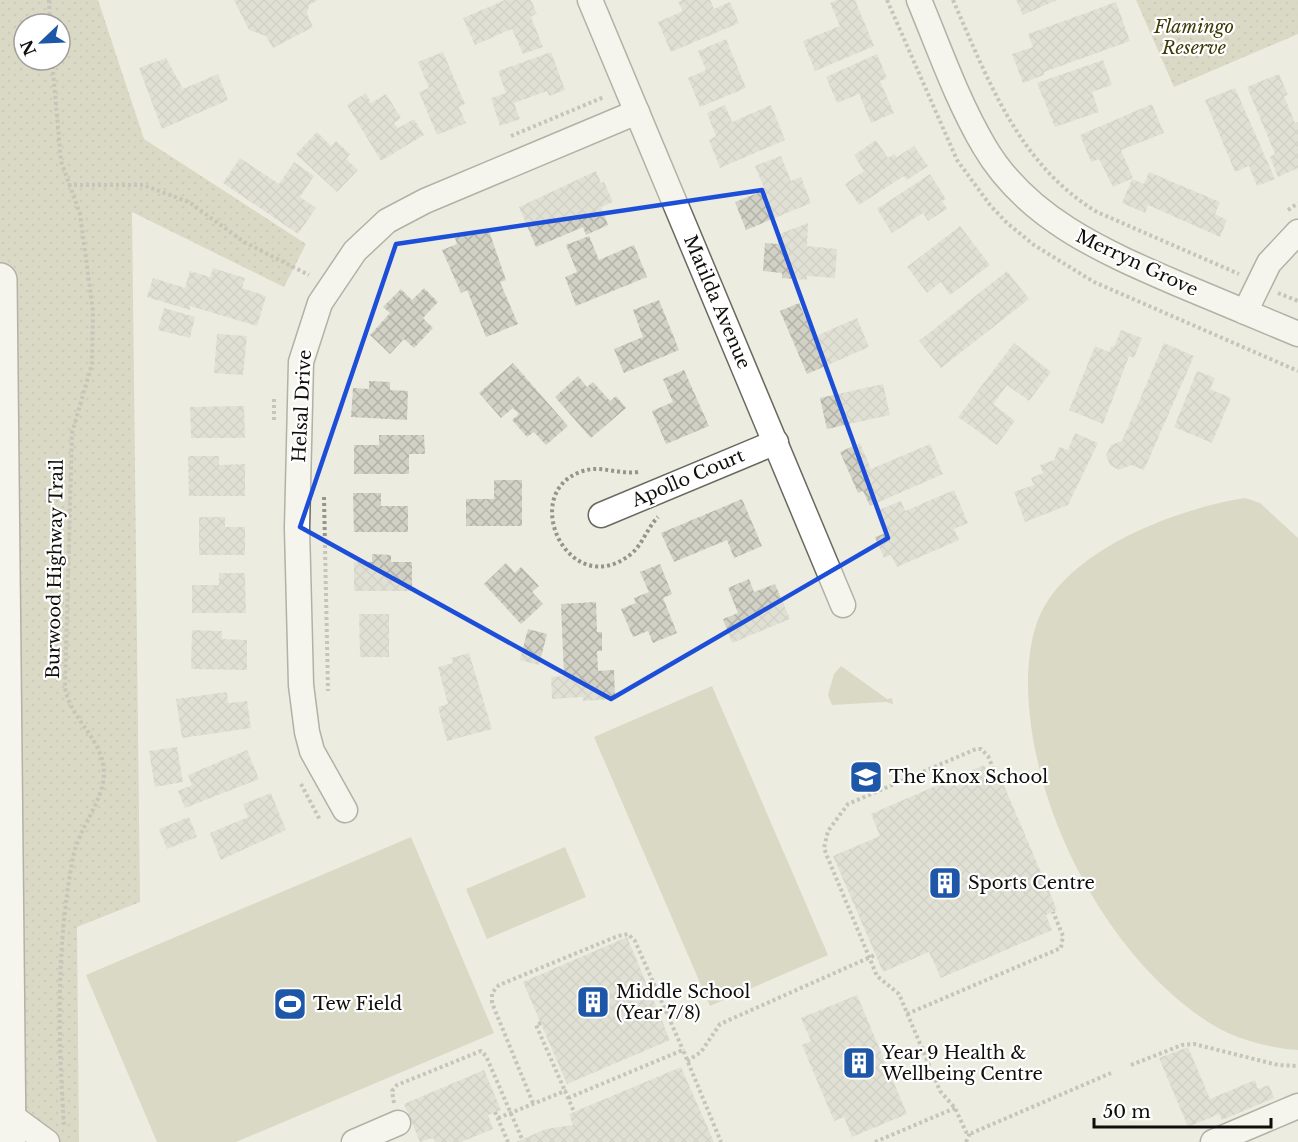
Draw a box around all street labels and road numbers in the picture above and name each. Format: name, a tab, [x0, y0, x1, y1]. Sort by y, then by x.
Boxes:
street label: Merryn Grove	[1072, 225, 1202, 301]
street label: Matilda Avenue	[679, 232, 755, 372]
street label: Helsal Drive	[288, 349, 316, 463]
street label: Apollo Court	[627, 444, 748, 512]
street label: Burwood Highway Trail	[42, 459, 68, 679]

